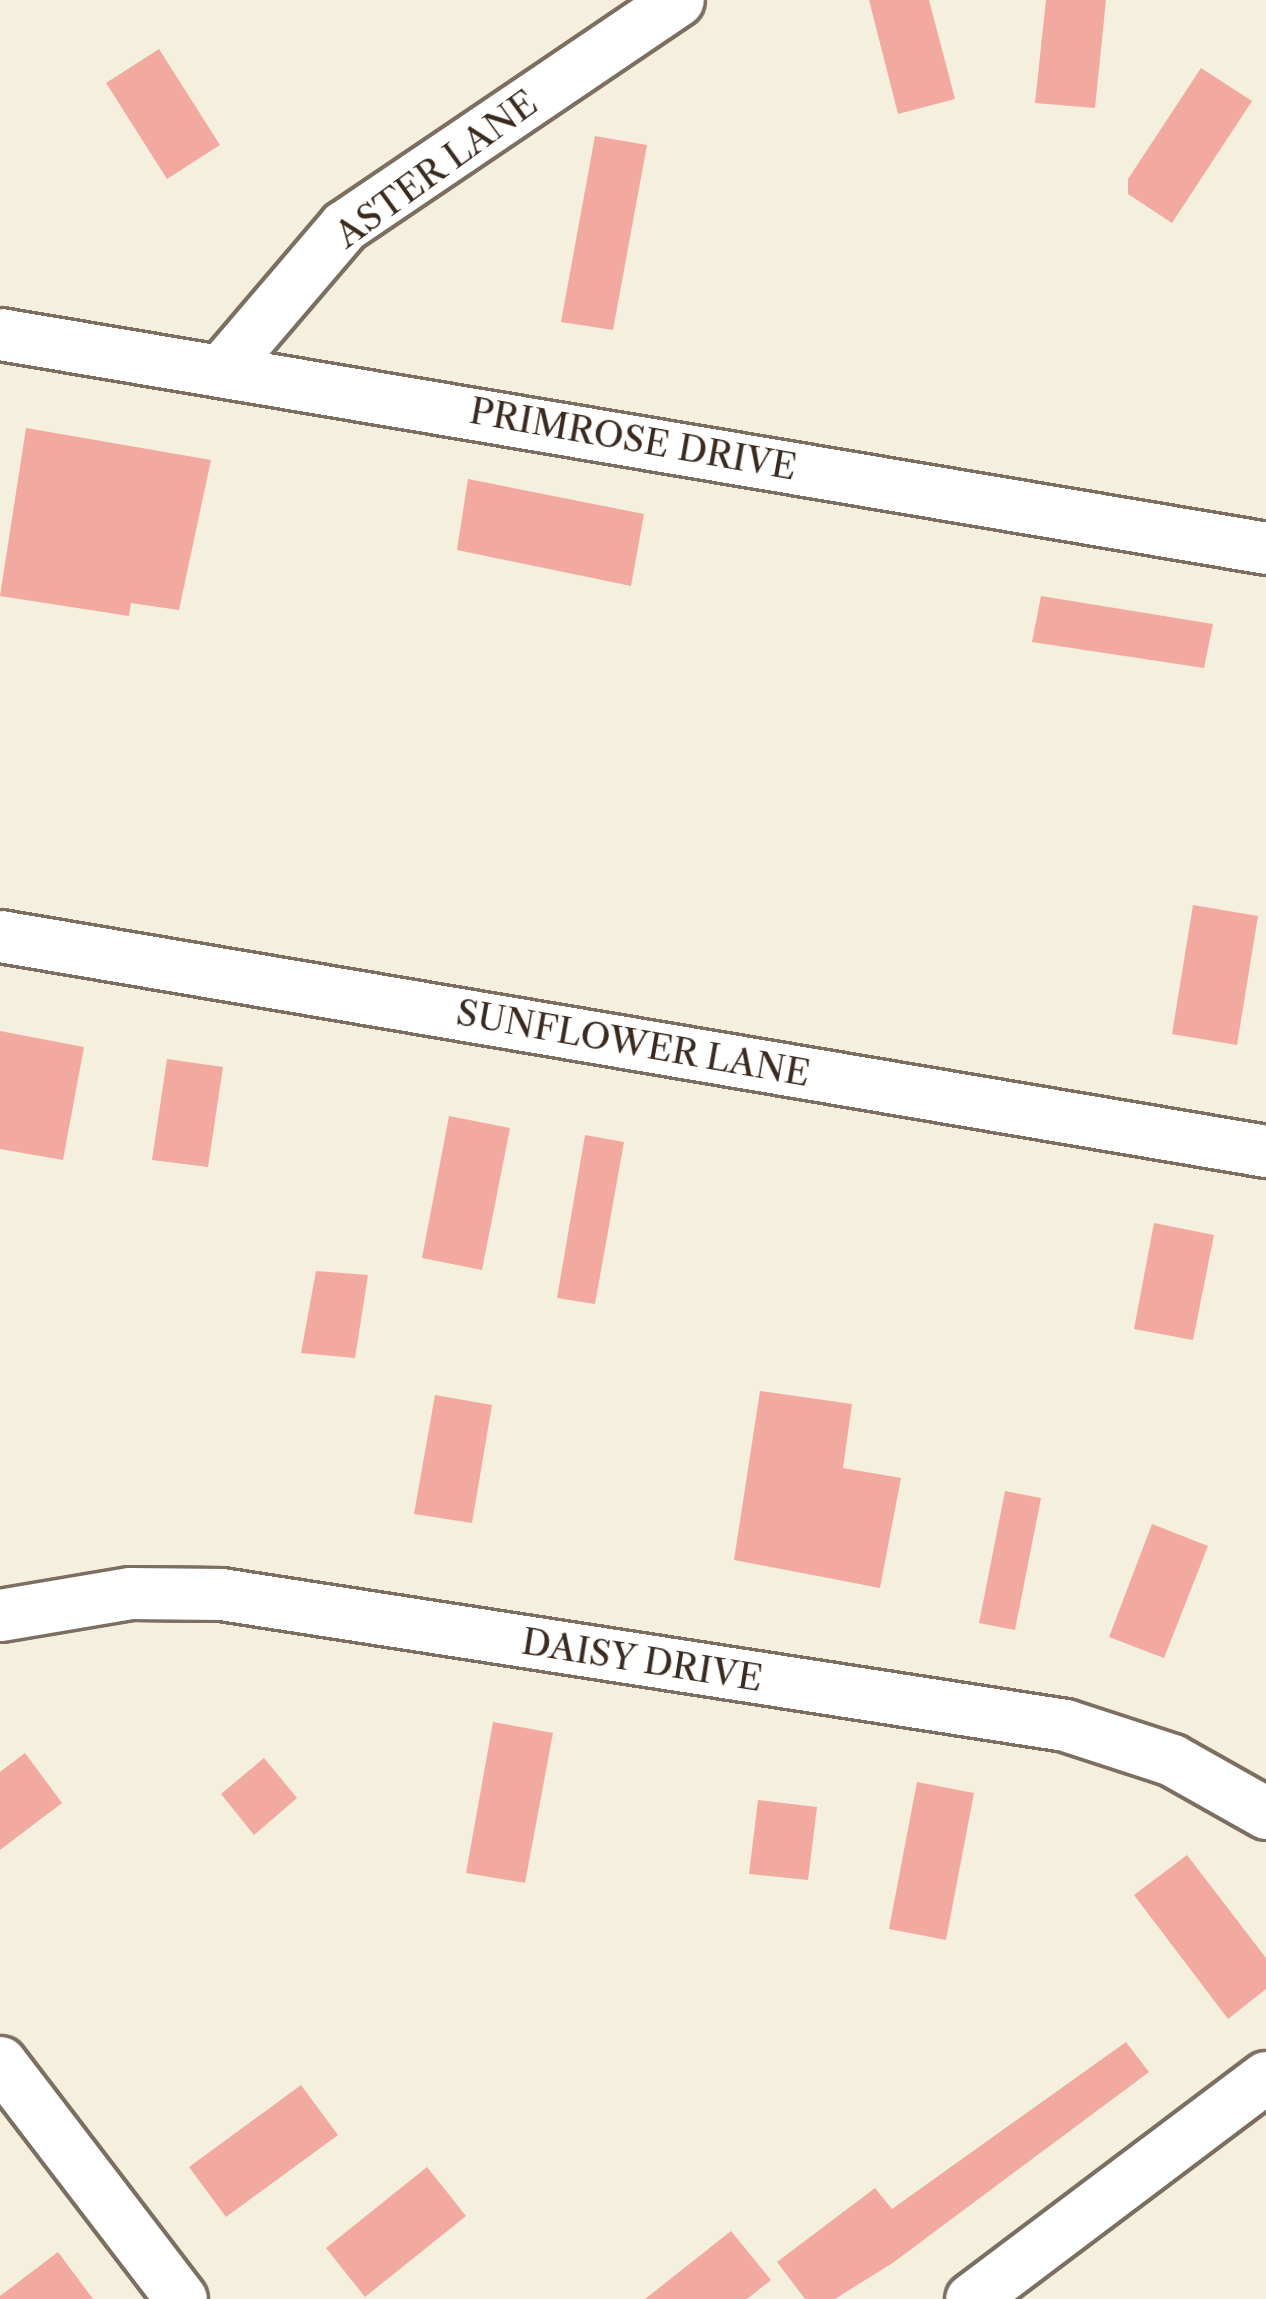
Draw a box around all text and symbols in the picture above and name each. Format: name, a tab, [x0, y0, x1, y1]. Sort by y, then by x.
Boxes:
street label: ASTER LANE	[326, 81, 546, 257]
street label: PRIMROSE DRIVE	[466, 389, 800, 489]
street label: SUNFLOWER LANE	[452, 990, 814, 1096]
street label: DAISY DRIVE	[518, 1620, 766, 1700]

